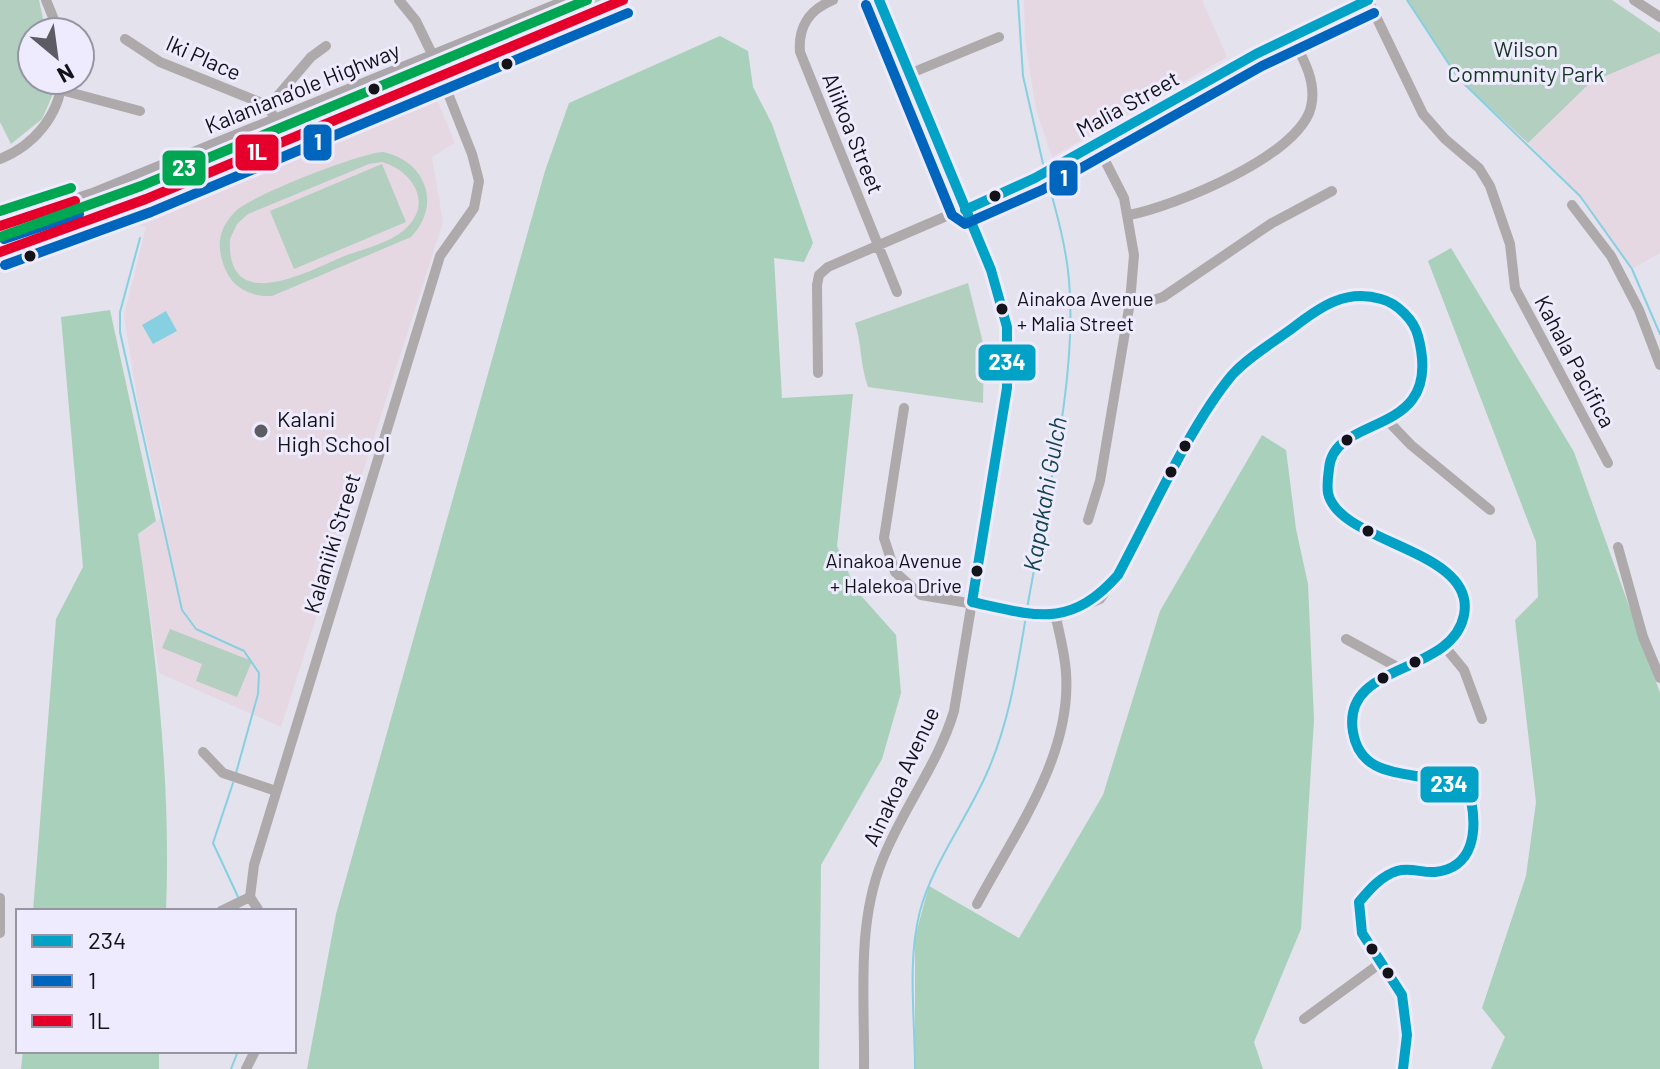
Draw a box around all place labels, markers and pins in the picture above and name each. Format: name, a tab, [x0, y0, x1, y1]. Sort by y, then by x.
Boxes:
unlabelled marker	[499, 56, 515, 72]
unlabelled marker	[366, 81, 382, 97]
unlabelled marker	[987, 188, 1003, 204]
unlabelled marker	[22, 248, 38, 264]
place label: Ainakoa Avenue + Malia Street	[1017, 286, 1154, 335]
marker: Ainakoa Avenue + Malia Street	[994, 301, 1010, 317]
place label: Kalani High School	[277, 405, 390, 456]
marker: Kalani High School	[252, 422, 270, 440]
unlabelled marker	[1339, 432, 1355, 448]
unlabelled marker	[1177, 438, 1193, 454]
unlabelled marker	[1163, 464, 1179, 480]
unlabelled marker	[1360, 523, 1376, 539]
place label: Ainakoa Avenue + Halekoa Drive	[825, 548, 962, 597]
marker: Ainakoa Avenue + Halekoa Drive	[969, 563, 985, 579]
unlabelled marker	[1407, 654, 1423, 670]
unlabelled marker	[1375, 670, 1391, 686]
unlabelled marker	[1364, 941, 1380, 957]
unlabelled marker	[1380, 965, 1396, 981]

